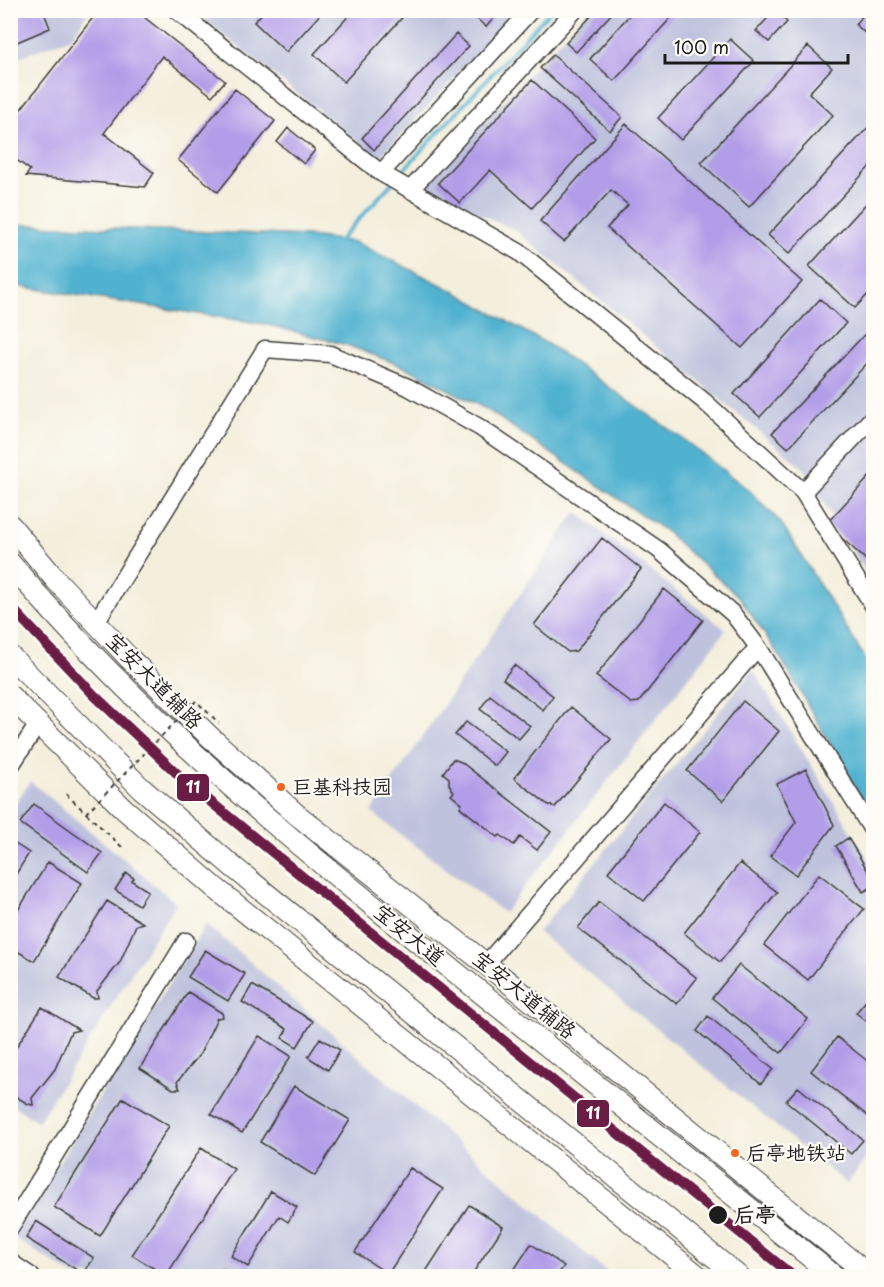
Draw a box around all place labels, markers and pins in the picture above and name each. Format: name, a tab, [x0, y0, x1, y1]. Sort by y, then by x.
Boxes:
place label: 巨基科技园	[292, 771, 392, 801]
marker: 巨基科技园	[275, 781, 287, 793]
place label: 后亭地铁站	[746, 1137, 846, 1167]
marker: 后亭地铁站	[729, 1147, 741, 1159]
place label: 后亭	[734, 1197, 776, 1229]
marker: 后亭	[707, 1204, 729, 1226]

